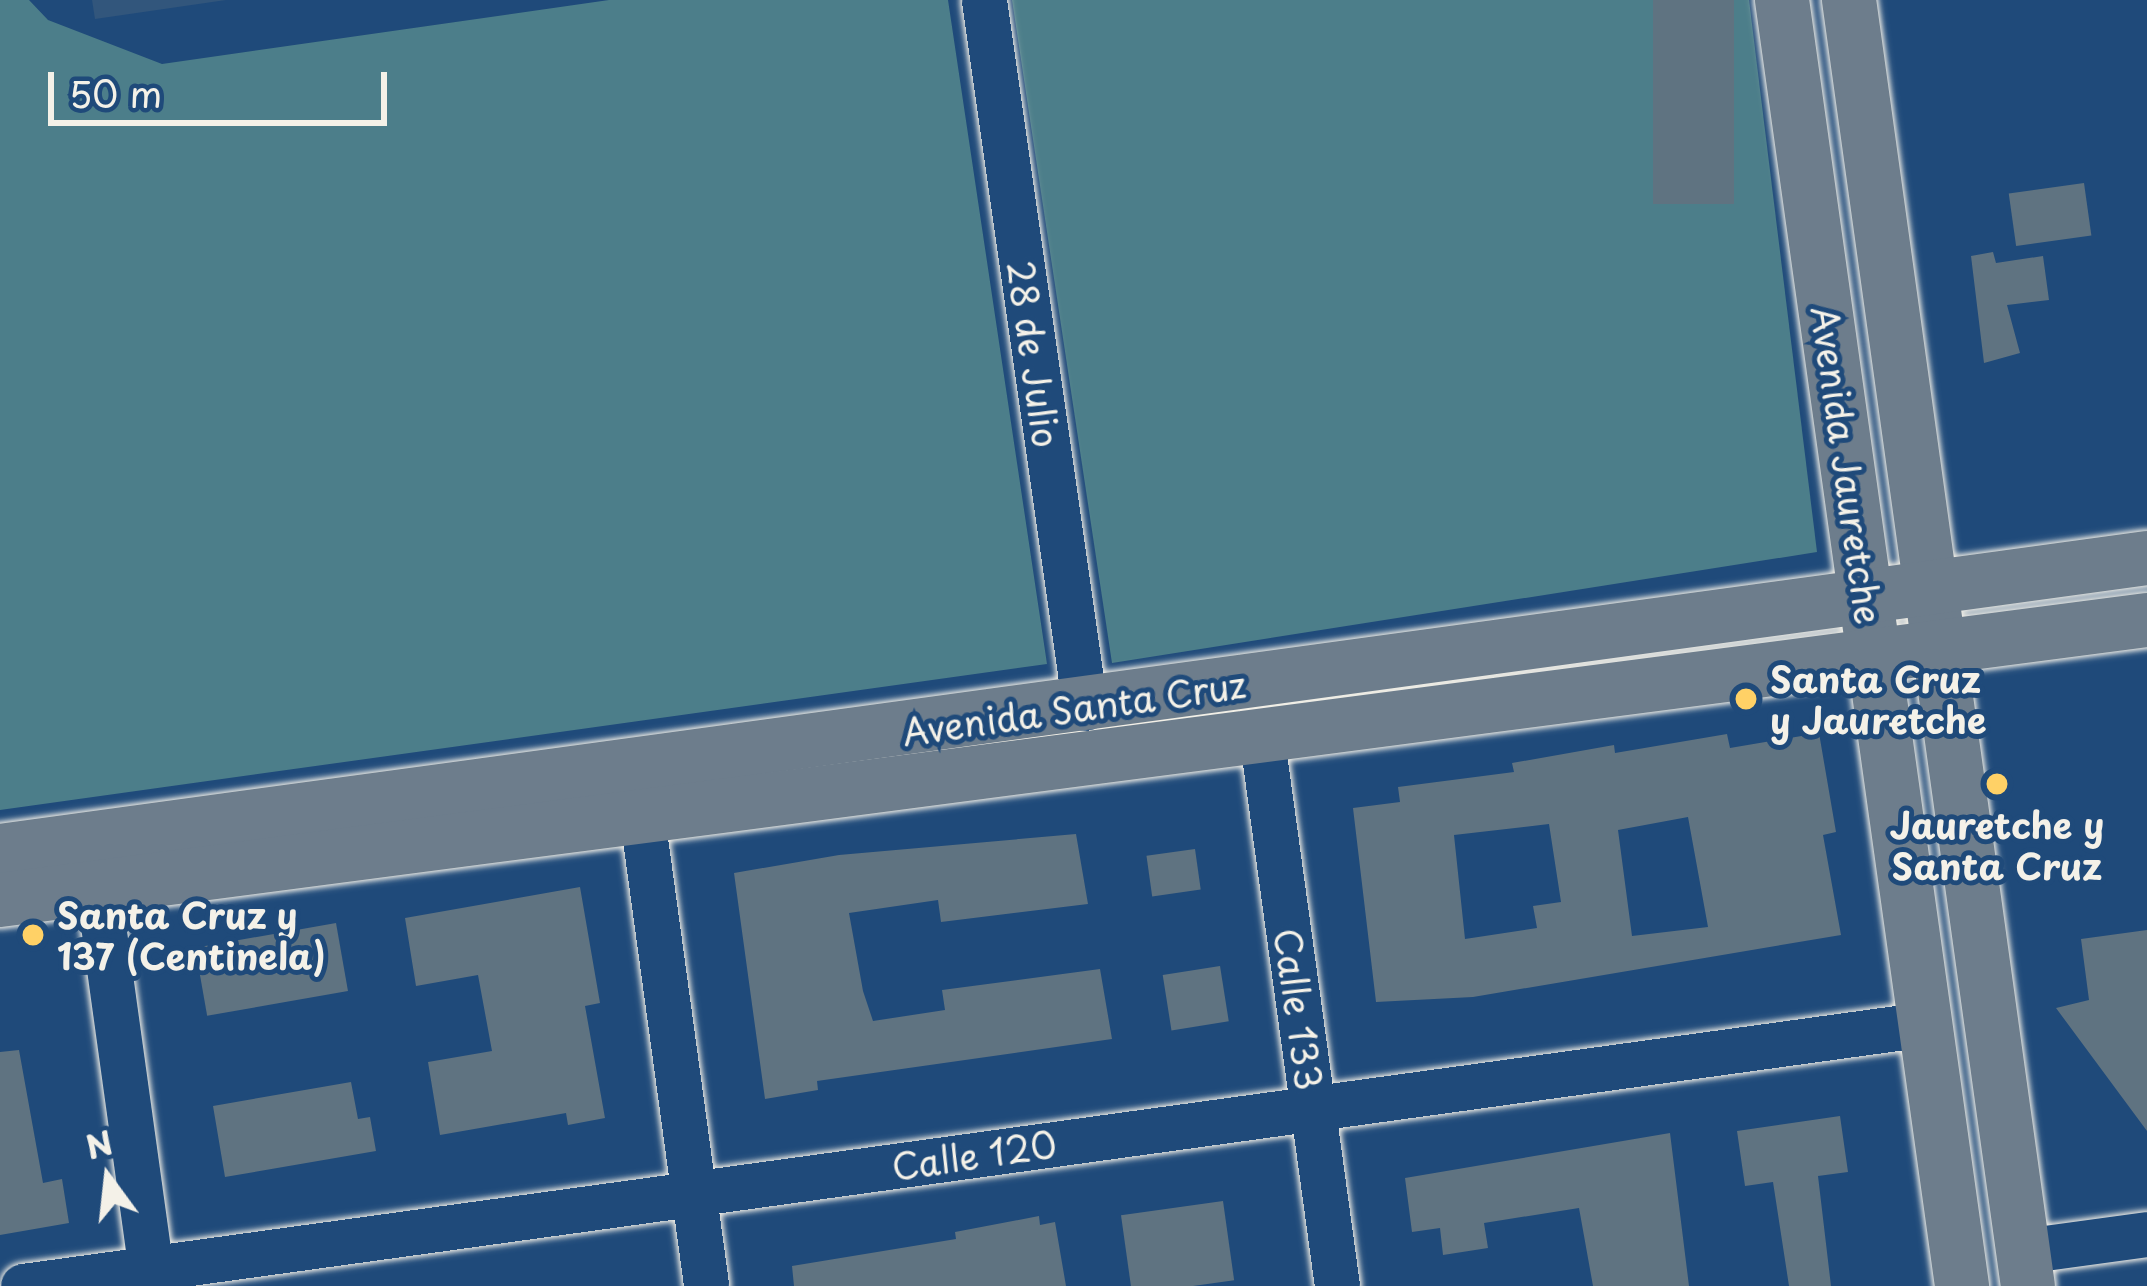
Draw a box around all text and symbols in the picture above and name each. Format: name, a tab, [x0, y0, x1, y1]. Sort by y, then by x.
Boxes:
scale bar	[54, 48, 393, 122]
text: 50 m	[69, 66, 162, 120]
street label: 28 de Julio	[999, 255, 1069, 453]
street label: Avenida Jauretche	[1803, 303, 1891, 627]
place label: Santa Cruz y Jauretche	[1770, 656, 1985, 741]
street label: Avenida Santa Cruz	[900, 663, 1248, 753]
marker: Santa Cruz y Jauretche	[1733, 686, 1759, 712]
marker: Jauretche y Santa Cruz	[1984, 771, 2010, 797]
place label: Jauretche y Santa Cruz	[1889, 802, 2105, 887]
place label: Santa Cruz y 137 (Centinela)	[57, 892, 329, 977]
marker: Santa Cruz y 137 (Centinela)	[20, 922, 46, 948]
street label: Calle 133	[1266, 925, 1332, 1093]
text: N	[80, 1116, 118, 1171]
north arrow	[48, 1118, 168, 1238]
street label: Calle 120	[888, 1122, 1060, 1188]

